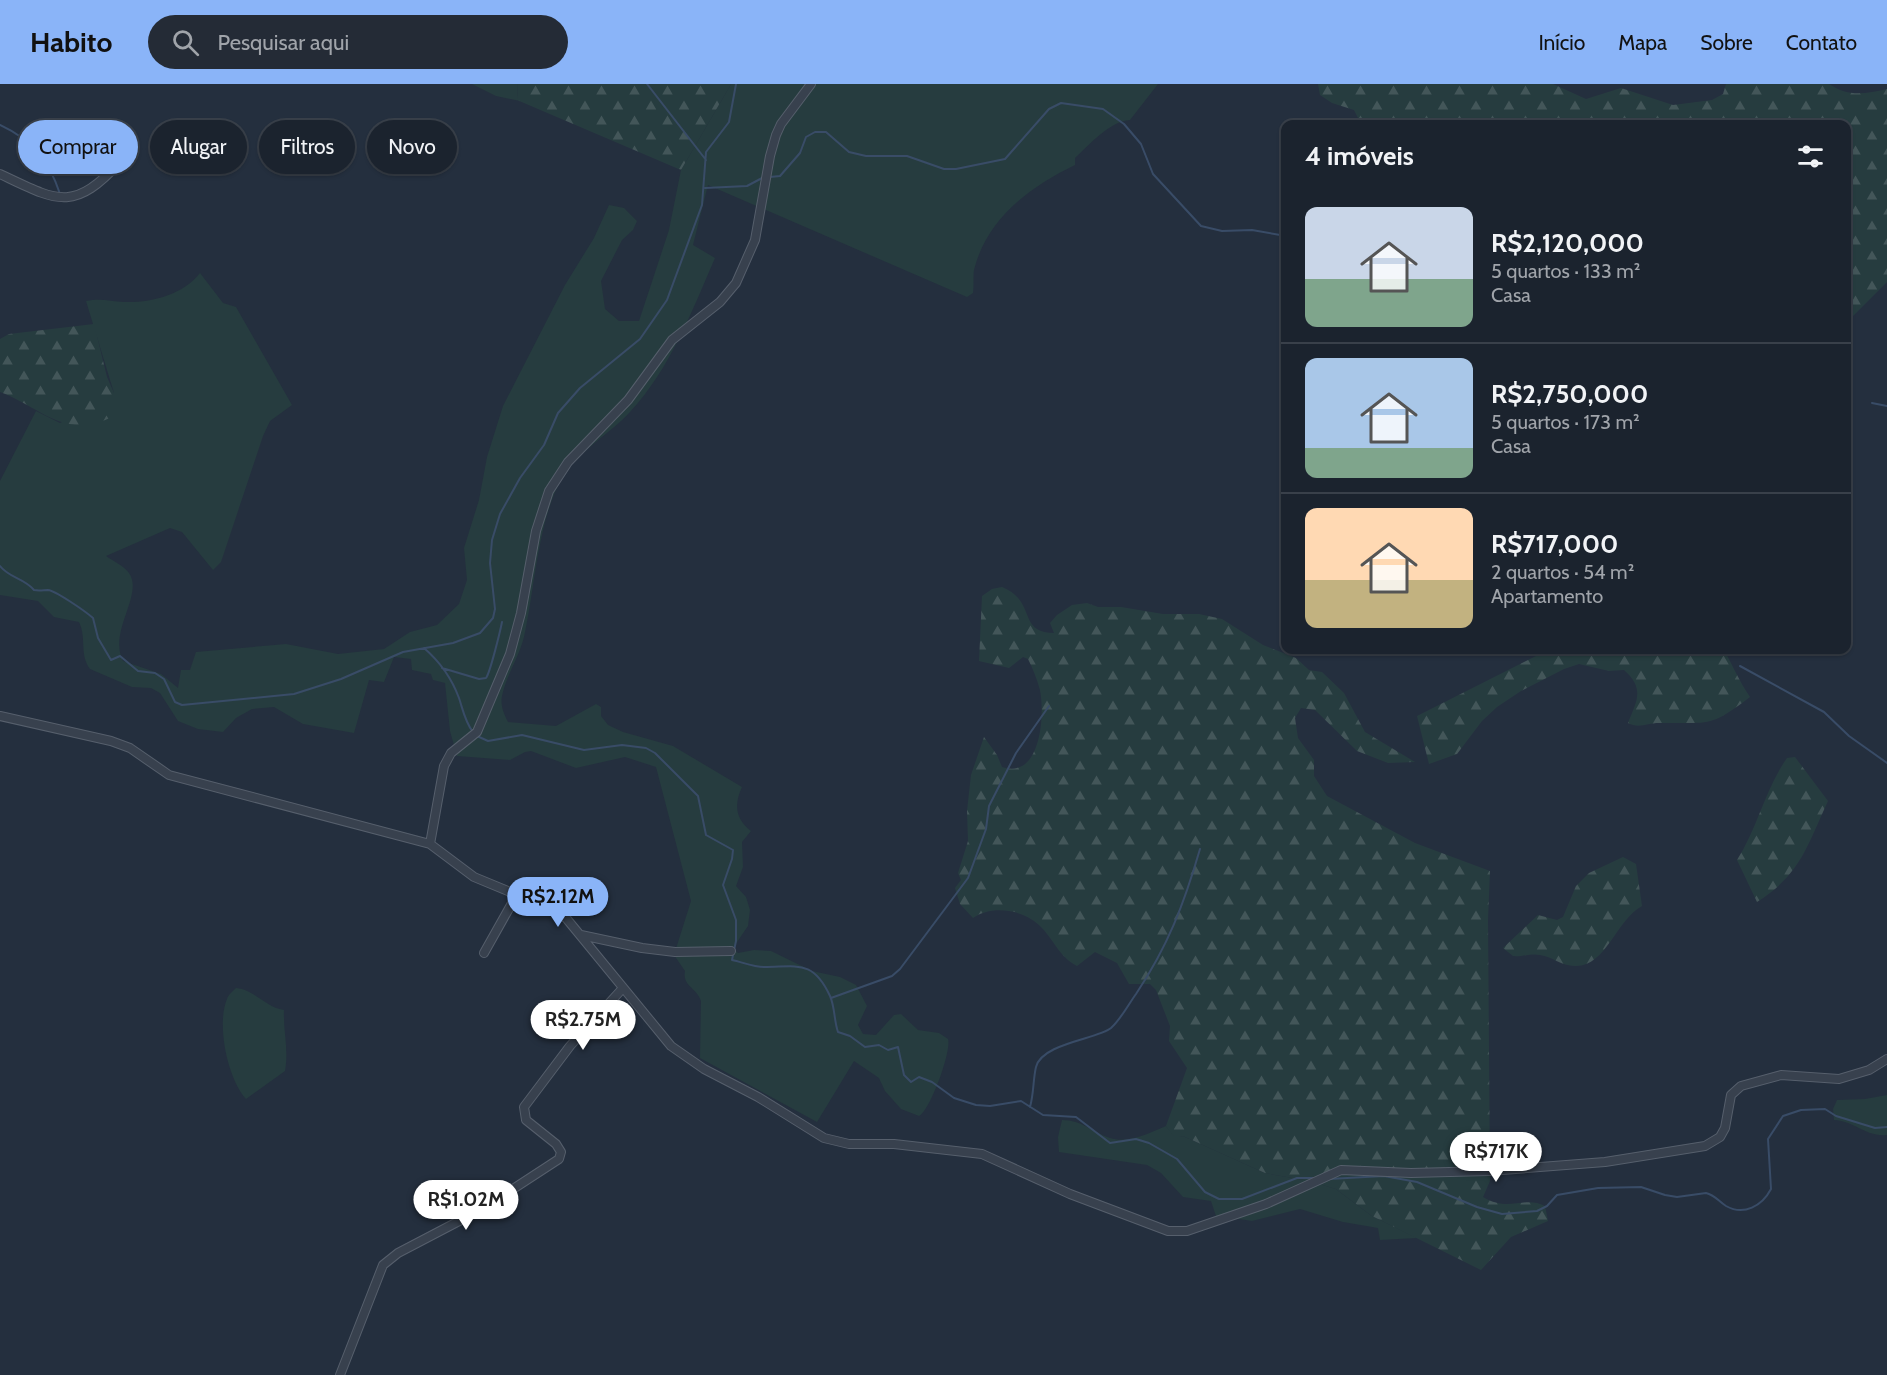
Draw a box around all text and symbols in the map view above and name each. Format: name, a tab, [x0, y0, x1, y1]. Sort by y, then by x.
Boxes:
search box	[148, 15, 568, 69]
text: Habito	[30, 25, 112, 59]
icon: search	[169, 26, 202, 59]
text: Pesquisar aqui	[217, 29, 349, 56]
text: Início	[1538, 30, 1585, 55]
text: Mapa	[1618, 30, 1667, 55]
text: Sobre	[1700, 30, 1753, 55]
text: Contato	[1786, 30, 1857, 55]
chip: Comprar	[18, 120, 138, 174]
chip: Alugar	[150, 120, 247, 174]
chip: Filtros	[259, 120, 355, 174]
chip: Novo	[367, 120, 457, 174]
text: 4 imóveis	[1305, 140, 1414, 172]
icon: filters	[1794, 140, 1827, 173]
text: R$2,120,000	[1491, 227, 1644, 259]
icon: home	[1353, 231, 1425, 303]
text: 5 quartos · 133 m²	[1491, 259, 1640, 283]
text: Casa	[1491, 283, 1531, 307]
text: R$2,750,000	[1491, 378, 1648, 410]
icon: home	[1353, 382, 1425, 454]
text: 5 quartos · 173 m²	[1491, 410, 1640, 434]
text: Casa	[1491, 434, 1531, 458]
text: R$717,000	[1491, 528, 1618, 560]
icon: home	[1353, 532, 1425, 604]
text: 2 quartos · 54 m²	[1491, 560, 1634, 584]
text: Apartamento	[1491, 584, 1603, 608]
pin: R$2.12M	[503, 877, 613, 928]
text: R$2.12M	[521, 884, 595, 908]
pin: R$2.75M	[528, 1000, 638, 1051]
text: R$2.75M	[545, 1007, 621, 1031]
pin: R$717K	[1447, 1132, 1545, 1183]
text: R$717K	[1464, 1139, 1528, 1163]
pin: R$1.02M	[411, 1180, 521, 1231]
text: R$1.02M	[427, 1187, 505, 1211]

